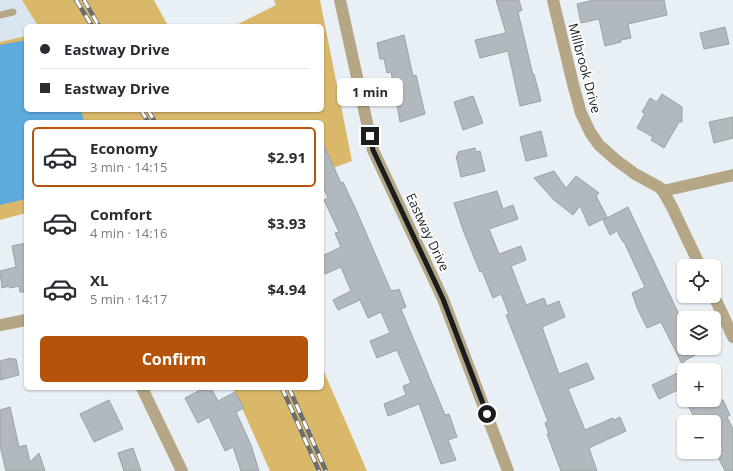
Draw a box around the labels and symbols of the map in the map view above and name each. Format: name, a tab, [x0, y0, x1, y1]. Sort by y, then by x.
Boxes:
street label: Millbrook Drive	[564, 21, 606, 115]
callout: 1 min	[337, 78, 403, 106]
route end	[361, 127, 379, 145]
street label: Eastway Drive	[402, 190, 454, 274]
route start	[478, 405, 496, 423]

